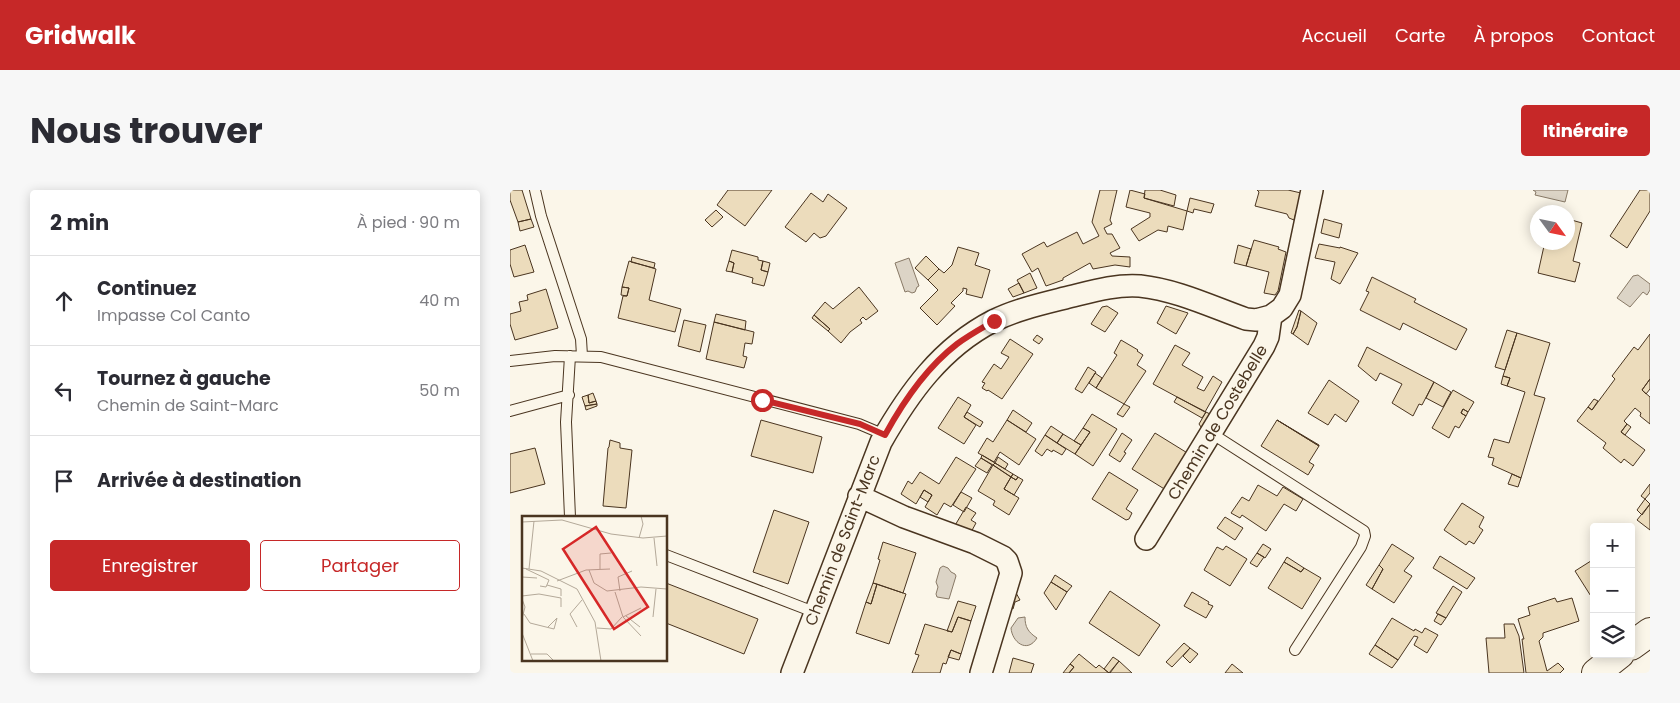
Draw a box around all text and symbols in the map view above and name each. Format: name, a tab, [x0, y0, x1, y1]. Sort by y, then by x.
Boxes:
text: Gridwalk	[25, 19, 136, 52]
text: Accueil	[1301, 23, 1367, 48]
text: Carte	[1395, 23, 1445, 48]
text: À propos	[1473, 23, 1554, 48]
text: Contact	[1582, 23, 1655, 48]
button: Itinéraire	[1521, 105, 1650, 156]
text: Nous trouver	[30, 106, 263, 155]
north arrow	[1530, 205, 1575, 250]
text: 2 min	[50, 208, 109, 237]
text: À pied · 90 m	[357, 211, 460, 234]
text: Continuez	[97, 275, 196, 302]
icon: ahead	[50, 287, 78, 315]
text: 40 m	[419, 289, 460, 312]
text: Impasse Col Canto	[97, 304, 250, 327]
route end	[983, 310, 1006, 333]
street label: Chemin de Costebelle	[1162, 340, 1273, 504]
text: Tournez à gauche	[97, 365, 271, 392]
icon: left	[50, 377, 78, 405]
text: 50 m	[419, 379, 460, 402]
route start	[751, 389, 774, 412]
text: Chemin de Saint-Marc	[97, 394, 279, 417]
street label: Chemin de Saint-Marc	[799, 451, 886, 629]
icon: arrive	[50, 467, 78, 495]
text: Arrivée à destination	[97, 467, 302, 494]
inset map	[522, 516, 668, 660]
map controls	[1590, 523, 1635, 658]
button: +	[1590, 523, 1635, 568]
button: Enregistrer	[50, 540, 250, 591]
button: Partager	[260, 540, 460, 591]
button: −	[1590, 568, 1635, 613]
button: layers	[1590, 613, 1635, 658]

